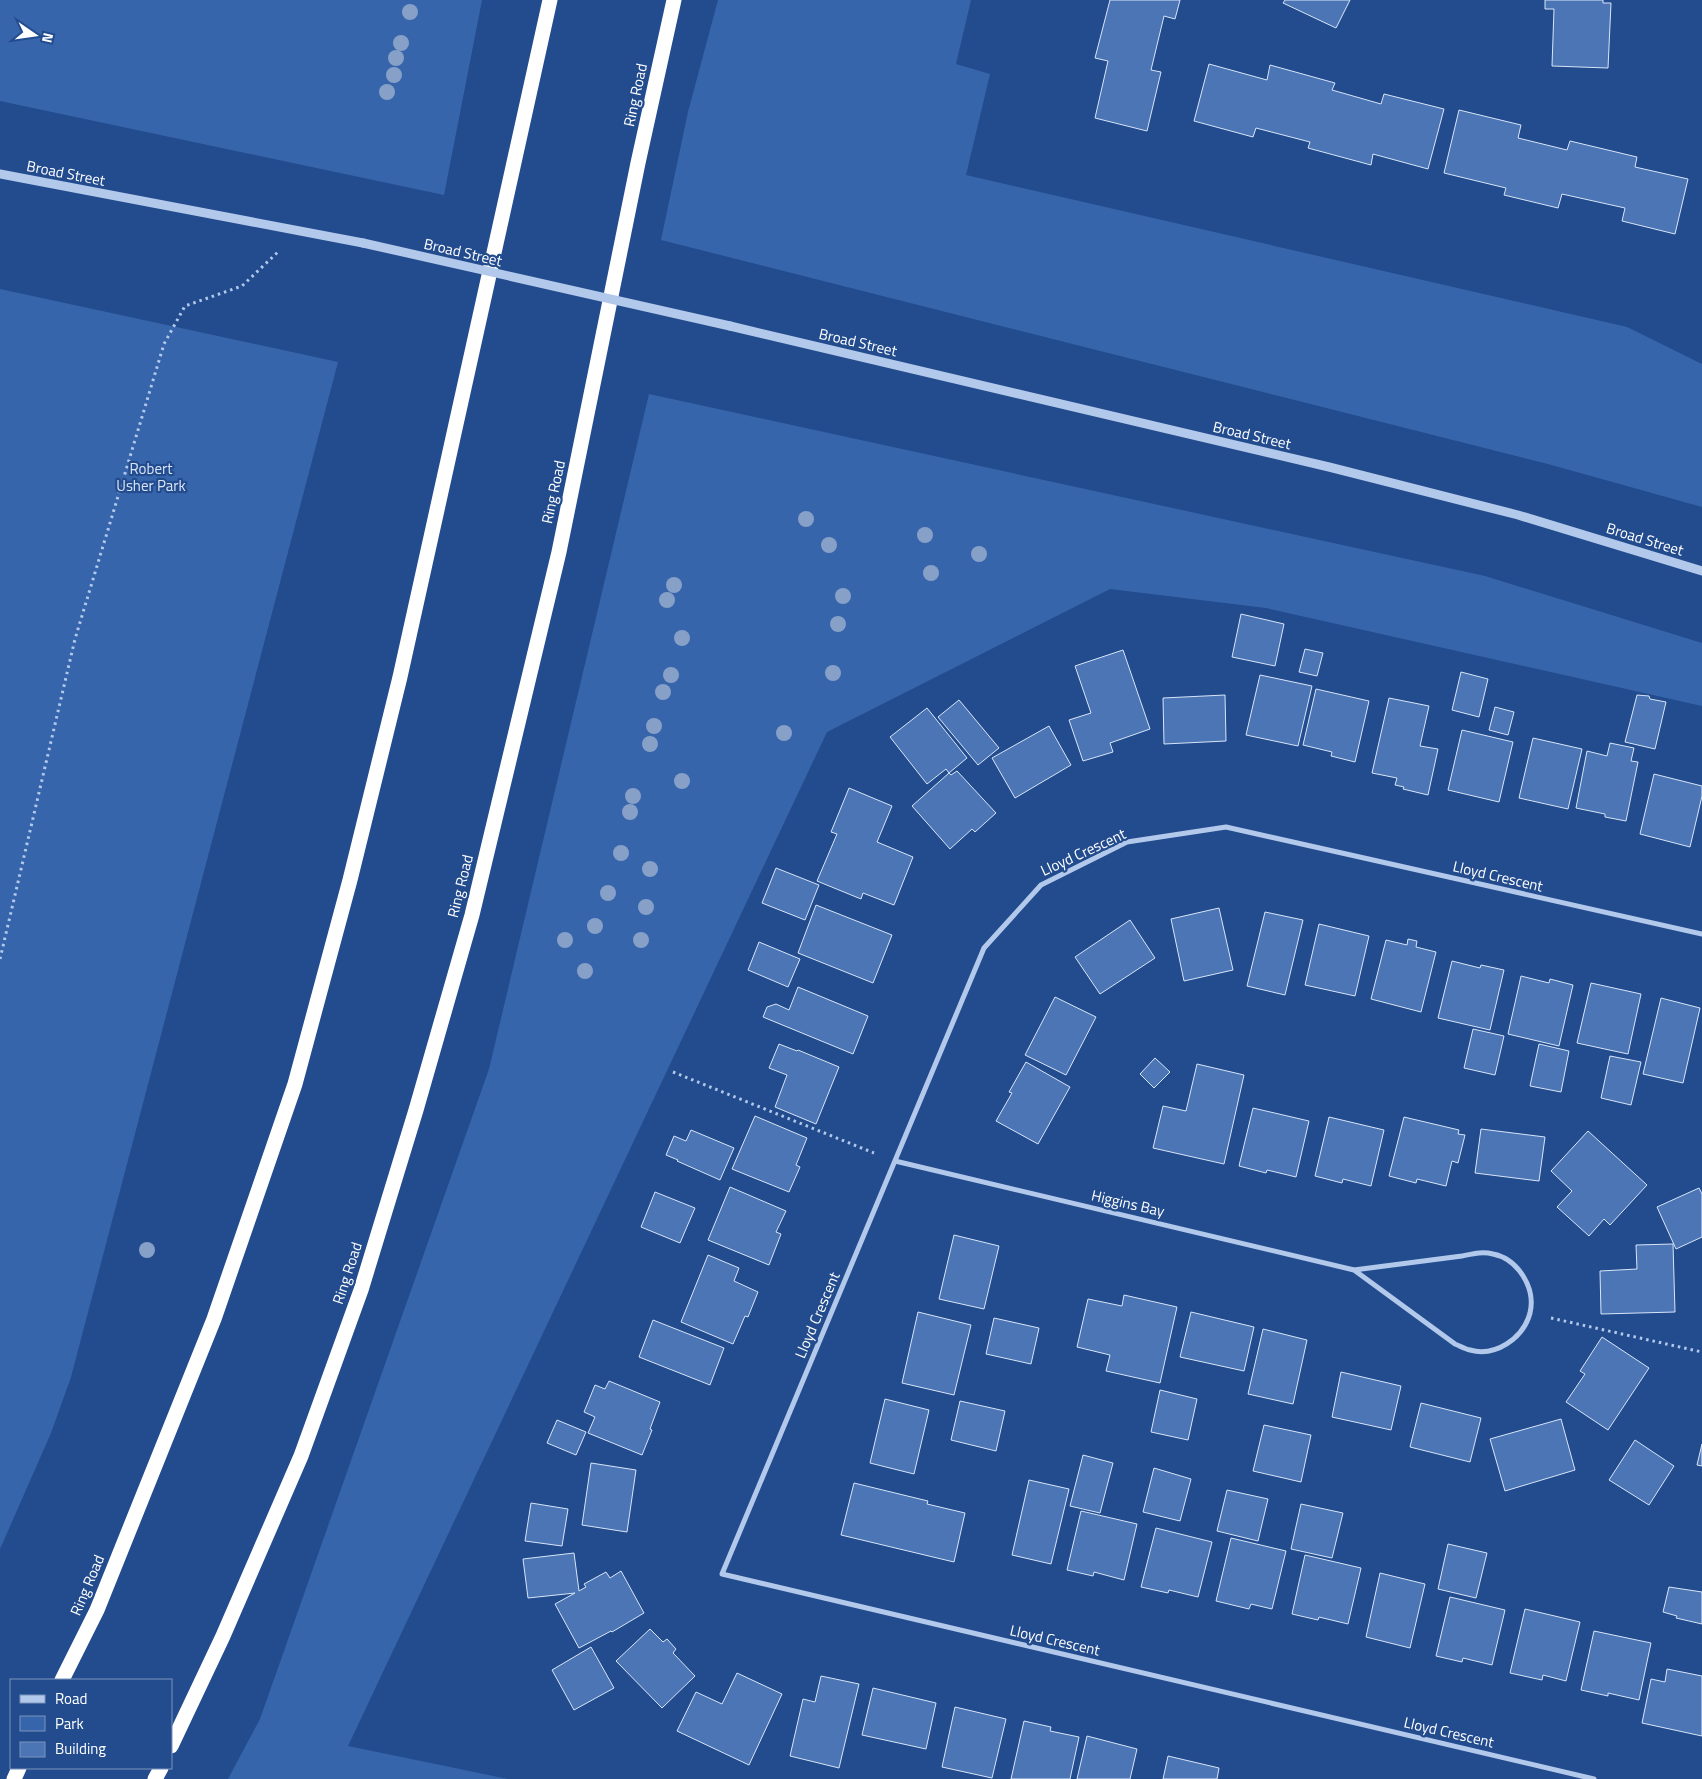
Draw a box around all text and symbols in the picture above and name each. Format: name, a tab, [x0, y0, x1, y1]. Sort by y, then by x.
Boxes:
north arrow	[10, 10, 60, 60]
text: N	[37, 31, 59, 45]
street label: Ring Road	[617, 61, 653, 129]
street label: Broad Street	[25, 154, 108, 192]
street label: Broad Street	[422, 232, 505, 272]
street label: Broad Street	[817, 322, 900, 362]
street label: Broad Street	[1211, 415, 1294, 455]
park label: Robert Usher Park	[116, 457, 186, 497]
street label: Ring Road	[535, 458, 571, 526]
street label: Broad Street	[1604, 516, 1687, 562]
street label: Lloyd Crescent	[1037, 822, 1130, 882]
street label: Ring Road	[441, 852, 479, 920]
street label: Lloyd Crescent	[1451, 854, 1546, 898]
street label: Higgins Bay	[1089, 1183, 1167, 1223]
street label: Ring Road	[326, 1239, 368, 1307]
street label: Lloyd Crescent	[788, 1268, 846, 1362]
street label: Ring Road	[64, 1551, 110, 1619]
street label: Lloyd Crescent	[1008, 1618, 1103, 1662]
legend	[10, 1679, 172, 1769]
text: Road	[55, 1687, 87, 1710]
street label: Lloyd Crescent	[1402, 1710, 1497, 1754]
text: Park	[55, 1712, 84, 1735]
text: Building	[55, 1737, 106, 1760]

